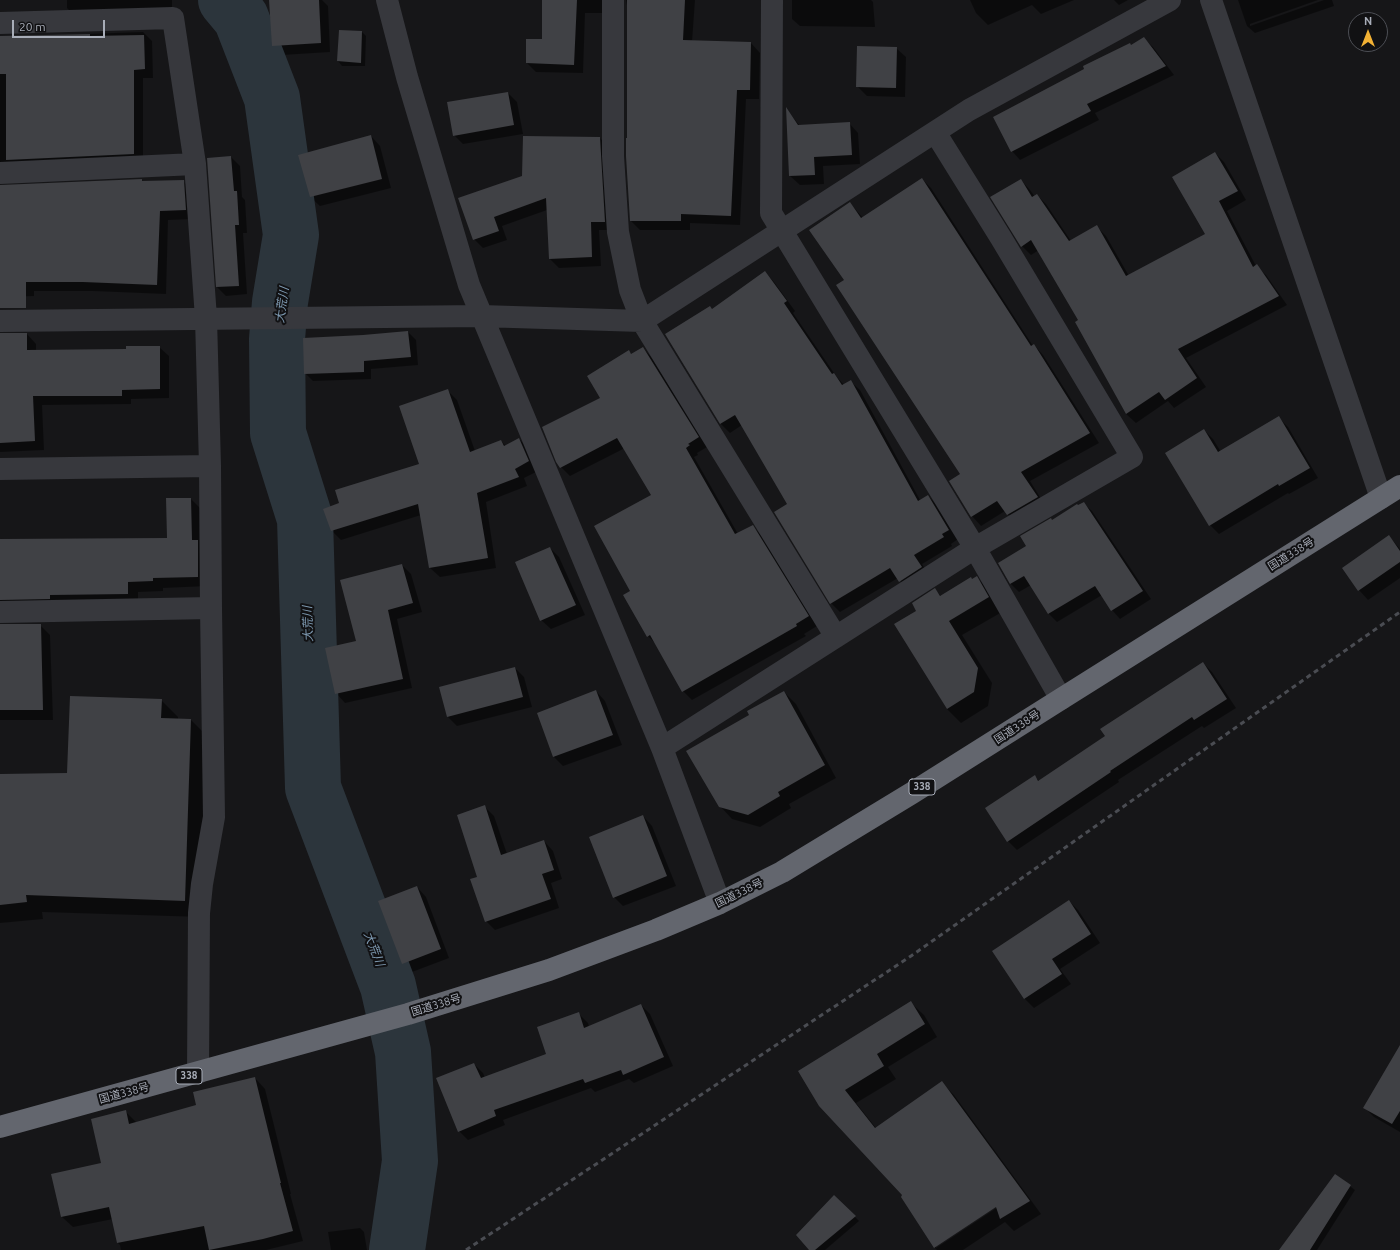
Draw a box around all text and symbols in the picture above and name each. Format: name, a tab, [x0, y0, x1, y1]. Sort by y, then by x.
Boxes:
scale bar	[14, 12, 107, 38]
north arrow	[1348, 12, 1388, 52]
text: N	[1364, 15, 1372, 27]
text: 20 m	[19, 20, 46, 33]
water label: 大荒川	[272, 286, 292, 324]
street label: 国道338号	[1266, 535, 1316, 573]
water label: 大荒川	[300, 606, 316, 642]
street label: 国道338号	[992, 707, 1042, 747]
road number: 338	[909, 779, 935, 795]
street label: 国道338号	[713, 876, 765, 910]
water label: 大荒川	[361, 930, 387, 968]
street label: 国道338号	[409, 991, 463, 1019]
road number: 338	[176, 1068, 202, 1084]
street label: 国道338号	[97, 1080, 151, 1106]

